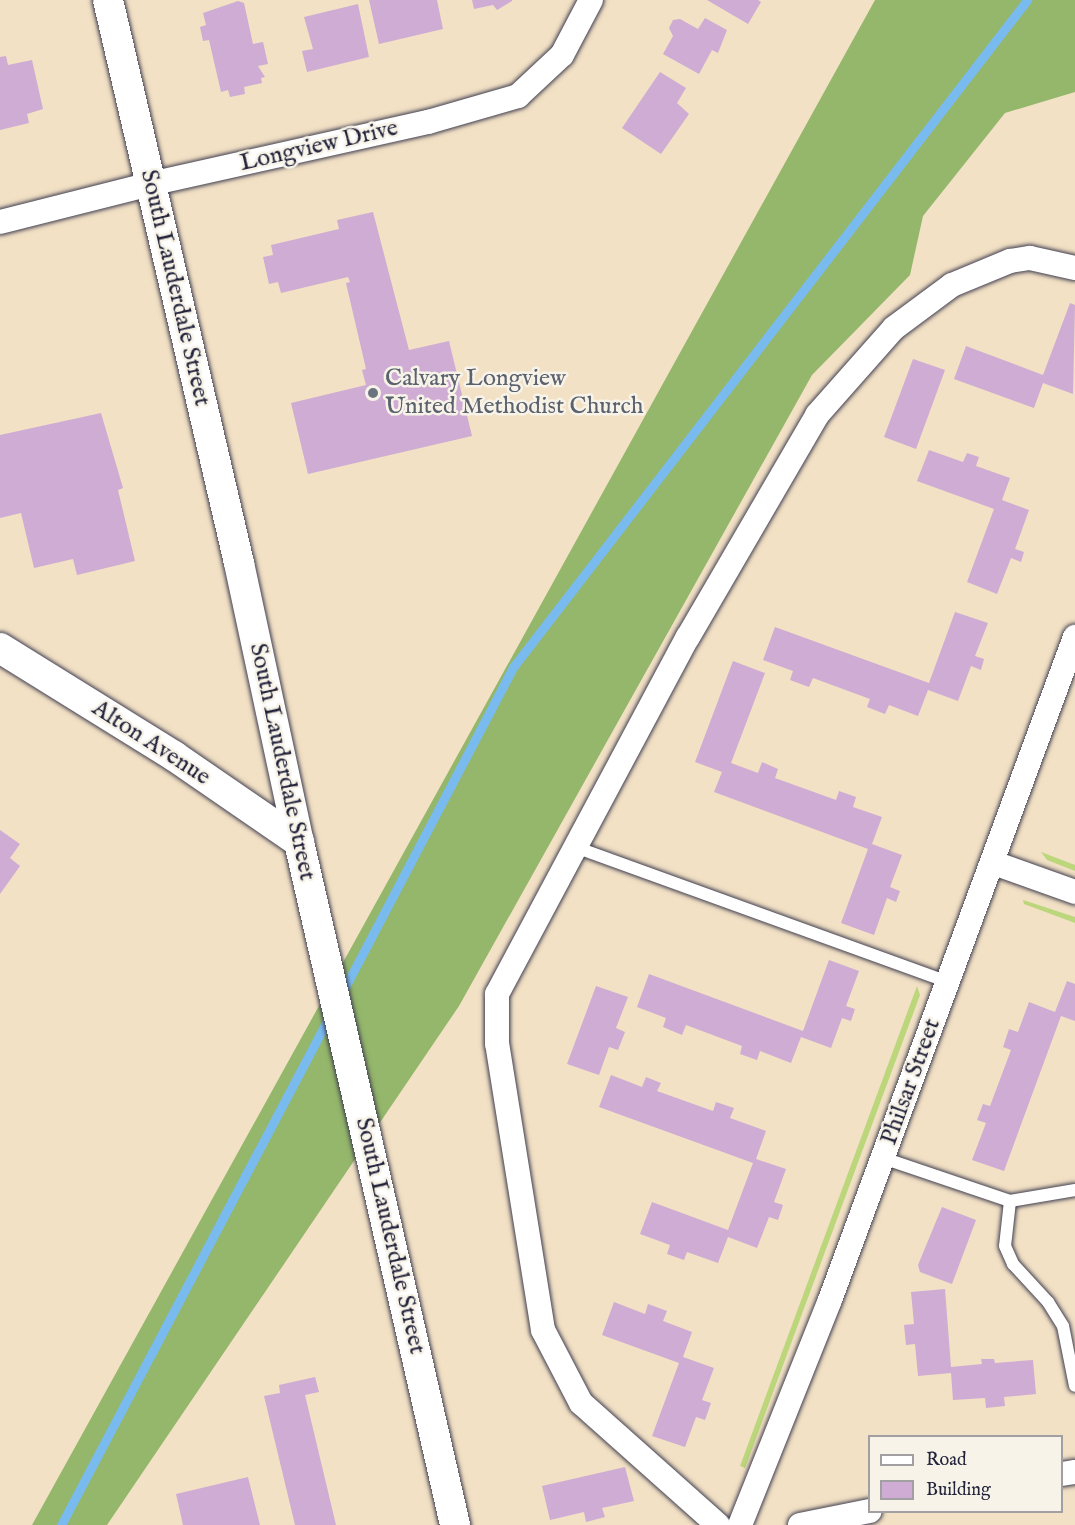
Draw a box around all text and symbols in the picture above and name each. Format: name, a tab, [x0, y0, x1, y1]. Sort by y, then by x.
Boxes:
street label: Longview Drive	[237, 114, 401, 178]
street label: South Lauderdale Street	[134, 167, 216, 409]
place label: Calvary Longview United Methodist Church	[385, 365, 644, 421]
marker: Calvary Longview United Methodist Church	[366, 386, 380, 400]
street label: South Lauderdale Street	[243, 641, 321, 883]
street label: Alton Avenue	[86, 694, 216, 792]
street label: Philsar Street	[875, 1015, 947, 1149]
street label: South Lauderdale Street	[349, 1115, 431, 1357]
legend	[868, 1435, 1063, 1513]
text: Road	[926, 1449, 967, 1472]
text: Building	[926, 1479, 991, 1502]

